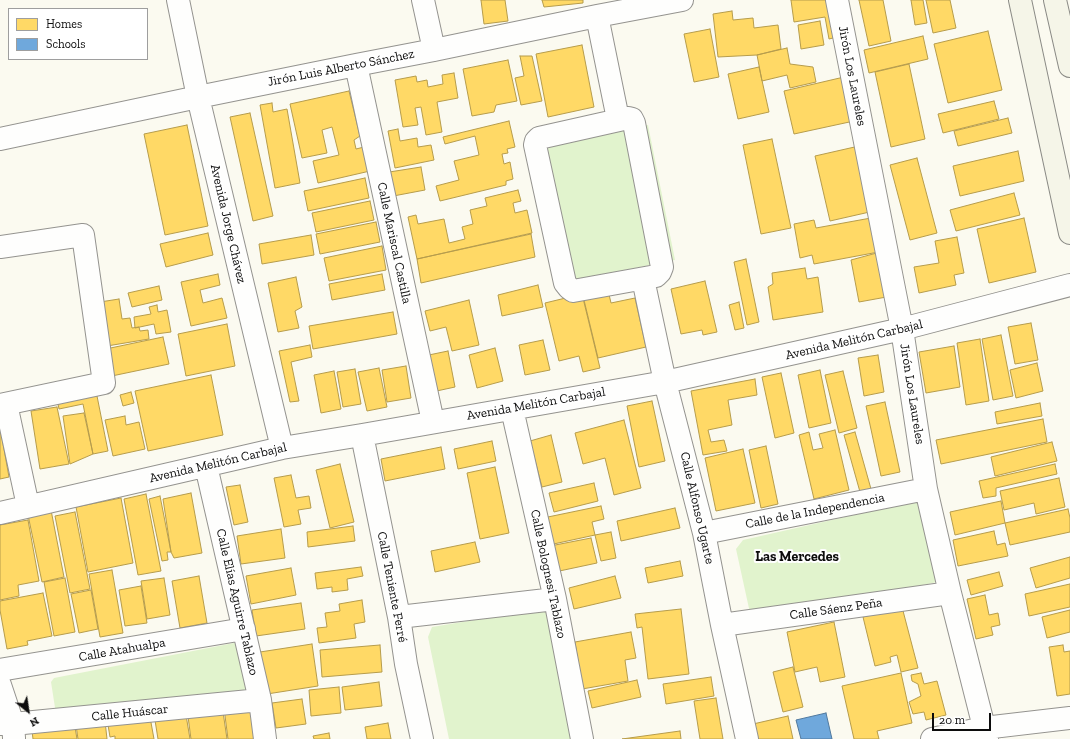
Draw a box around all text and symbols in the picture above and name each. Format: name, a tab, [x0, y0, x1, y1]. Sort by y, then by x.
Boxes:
legend	[8, 8, 148, 60]
text: Homes	[46, 17, 82, 31]
street label: Jirón Los Laureles	[835, 25, 869, 127]
text: Schools	[46, 37, 85, 51]
street label: Jirón Luis Alberto Sánchez	[266, 46, 416, 90]
street label: Avenida Jorge Chávez	[207, 163, 249, 285]
street label: Calle Mariscal Castilla	[374, 181, 414, 305]
street label: Avenida Melitón Carbajal	[784, 317, 924, 363]
street label: Jirón Los Laureles	[896, 343, 928, 445]
street label: Avenida Melitón Carbajal	[465, 384, 607, 424]
street label: Avenida Melitón Carbajal	[148, 440, 288, 486]
street label: Calle Alfonso Ugarte	[676, 450, 718, 566]
street label: Calle de la Independencia	[744, 490, 886, 532]
street label: Calle Bolognesi Tablazo	[527, 508, 569, 640]
street label: Calle Elías Aguirre Tablazo	[213, 527, 261, 677]
street label: Calle Teniente Ferré	[374, 530, 410, 644]
district label: Las Mercedes	[755, 549, 839, 565]
street label: Calle Sáenz Peña	[789, 595, 883, 623]
street label: Calle Atahualpa	[77, 635, 167, 665]
north arrow	[8, 691, 48, 731]
street label: Calle Huáscar	[91, 701, 169, 725]
scale bar	[934, 705, 993, 731]
text: 20 m	[939, 713, 965, 727]
text: N	[27, 714, 41, 730]

